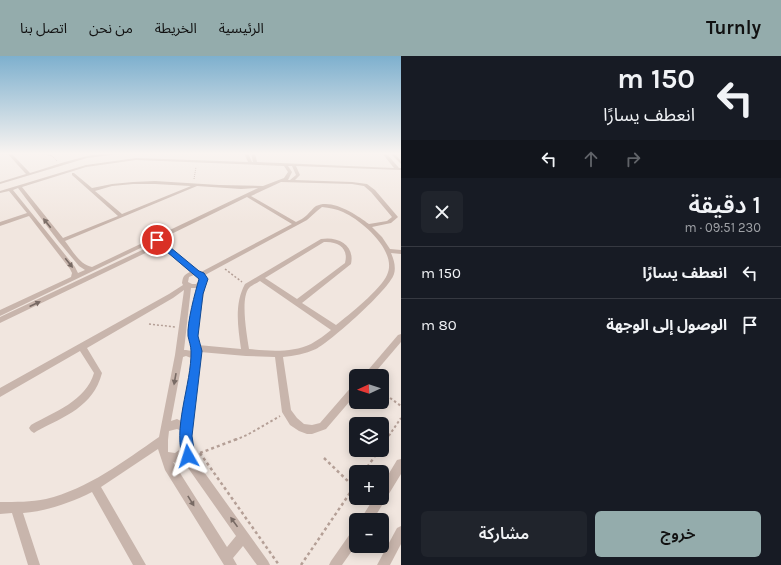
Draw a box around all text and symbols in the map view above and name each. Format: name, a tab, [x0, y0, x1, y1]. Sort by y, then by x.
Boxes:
text: Turnly	[706, 17, 761, 39]
text: اتصل بنا	[20, 20, 67, 37]
text: من نحن	[89, 20, 133, 37]
text: الخريطة	[155, 20, 197, 37]
text: الرئيسية	[219, 20, 264, 37]
text: 150 m	[617, 62, 695, 95]
icon: left	[709, 72, 761, 124]
text: انعطف يسارًا	[603, 104, 695, 126]
icon: left	[538, 148, 560, 170]
icon: ahead	[580, 148, 602, 170]
icon: right	[622, 148, 644, 170]
button: close	[421, 191, 463, 233]
text: 1 دقيقة	[688, 191, 761, 219]
one-way arrow	[43, 218, 52, 229]
text: 230 m · 09:51	[684, 220, 761, 235]
pin	[140, 223, 174, 257]
icon: arrive	[146, 229, 168, 251]
one-way arrow	[65, 258, 73, 268]
icon: left	[739, 262, 761, 284]
text: 150 m	[421, 264, 461, 282]
text: انعطف يسارًا	[643, 264, 727, 282]
one-way arrow	[30, 301, 41, 307]
icon: arrive	[739, 314, 761, 336]
text: 80 m	[421, 316, 457, 334]
text: الوصول إلى الوجهة	[606, 316, 727, 334]
north arrow	[349, 369, 389, 409]
map controls	[349, 369, 389, 553]
one-way arrow	[171, 373, 177, 386]
button: layers	[349, 417, 389, 457]
position arrow	[167, 435, 209, 477]
button: +	[349, 465, 389, 505]
one-way arrow	[187, 496, 195, 506]
button: مشاركة	[421, 511, 587, 557]
button: خروج	[595, 511, 761, 557]
button: −	[349, 513, 389, 553]
one-way arrow	[230, 516, 238, 527]

